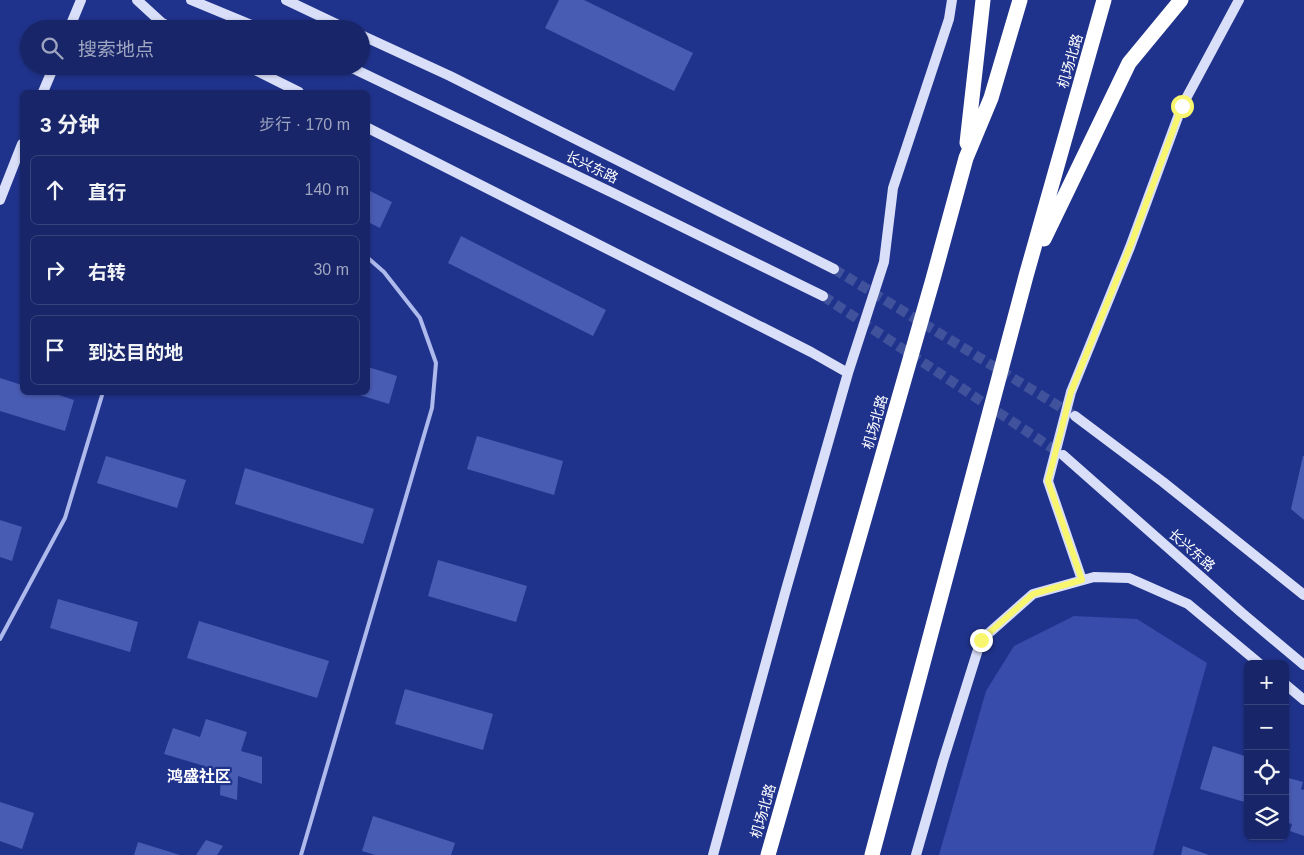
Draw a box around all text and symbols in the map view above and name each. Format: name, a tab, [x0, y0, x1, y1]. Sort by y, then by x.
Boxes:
search box	[20, 20, 370, 75]
street label: 机场北路	[1055, 32, 1085, 90]
icon: search	[38, 34, 66, 62]
text: 搜索地点	[78, 39, 154, 60]
route start	[1171, 95, 1194, 118]
text: 3 分钟	[40, 113, 100, 136]
text: 步行 · 170 m	[259, 116, 350, 133]
street label: 长兴东路	[563, 148, 621, 186]
icon: ahead	[41, 176, 69, 204]
text: 140 m	[305, 181, 349, 198]
text: 直行	[88, 182, 126, 203]
icon: right	[41, 256, 69, 284]
text: 30 m	[313, 261, 349, 278]
text: 右转	[88, 262, 126, 283]
icon: arrive	[41, 336, 69, 364]
text: 到达目的地	[88, 342, 183, 363]
street label: 机场北路	[860, 393, 890, 451]
street label: 长兴东路	[1166, 526, 1218, 574]
route end	[970, 629, 993, 652]
map controls	[1244, 660, 1289, 840]
button: +	[1244, 660, 1289, 705]
button: −	[1244, 705, 1289, 750]
button: locate	[1244, 750, 1289, 795]
district label: 鸿盛社区	[167, 767, 231, 785]
street label: 机场北路	[748, 782, 778, 840]
button: layers	[1244, 795, 1289, 840]

